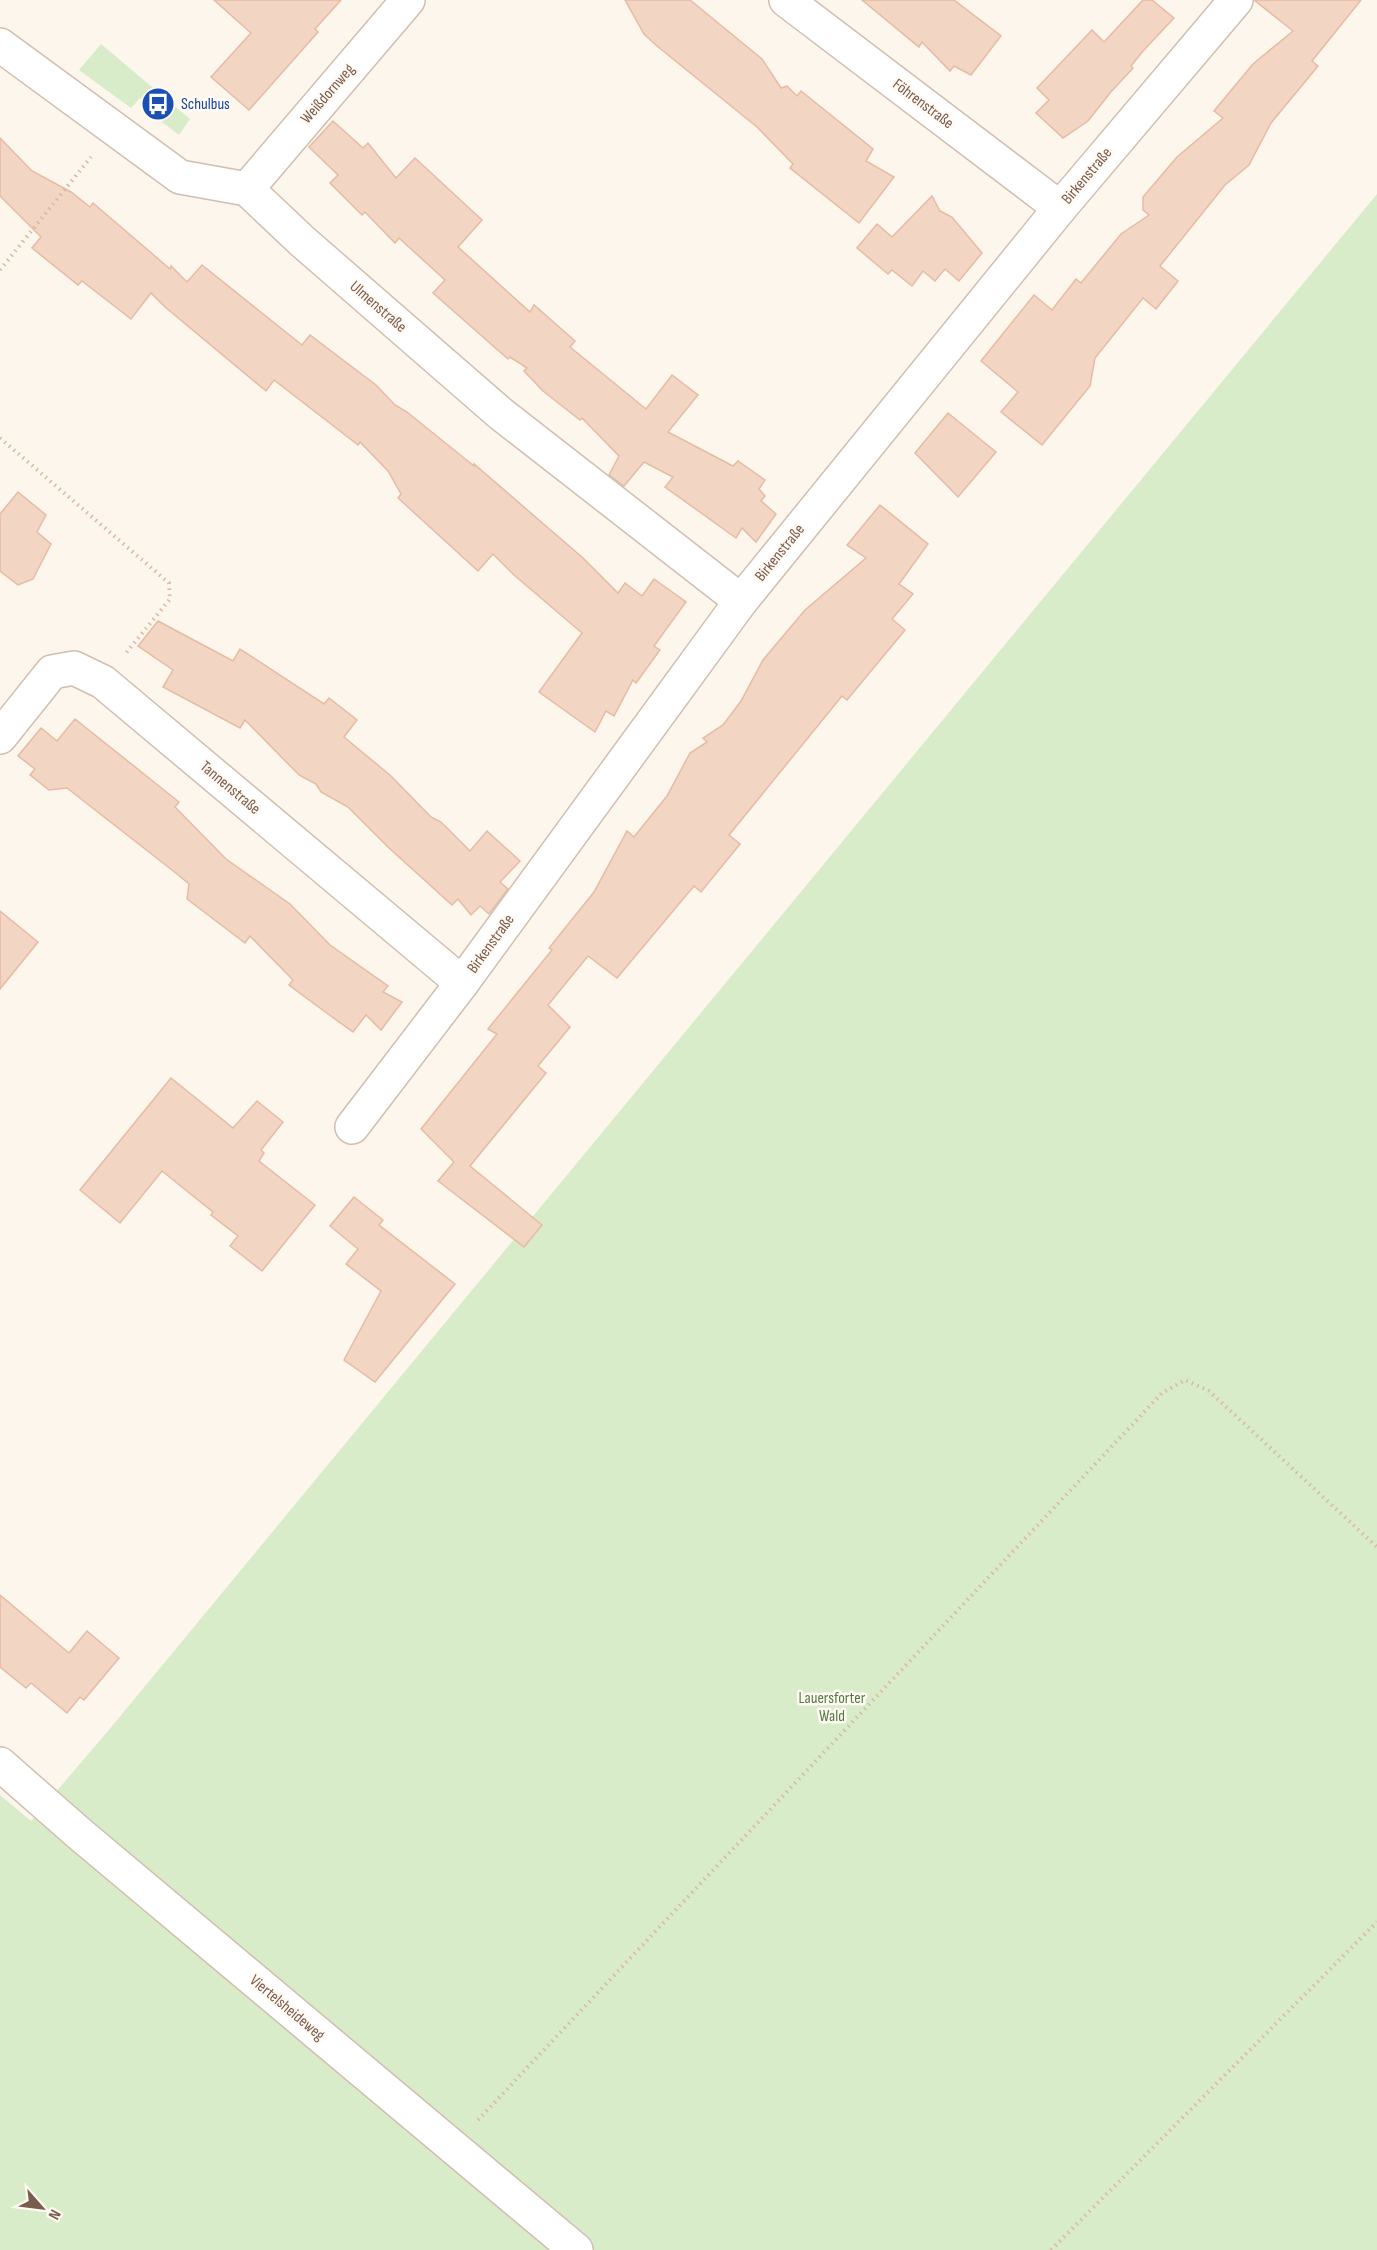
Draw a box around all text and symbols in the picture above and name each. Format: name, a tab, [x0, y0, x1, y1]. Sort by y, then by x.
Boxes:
street label: Weißdornweg	[297, 60, 359, 128]
street label: Föhrenstraße	[889, 75, 957, 133]
bus stop icon: Schulbus	[140, 86, 176, 122]
place label: Schulbus	[181, 95, 230, 114]
street label: Birkenstraße	[1058, 144, 1116, 208]
street label: Ulmenstraße	[346, 277, 410, 337]
street label: Birkenstraße	[751, 521, 809, 585]
street label: Tannenstraße	[196, 757, 264, 819]
street label: Birkenstraße	[463, 911, 519, 977]
park label: Lauersforter Wald	[799, 1689, 866, 1726]
street label: Viertelsheideweg	[246, 1971, 328, 2045]
north arrow	[12, 2178, 72, 2238]
text: N	[44, 2206, 64, 2223]

